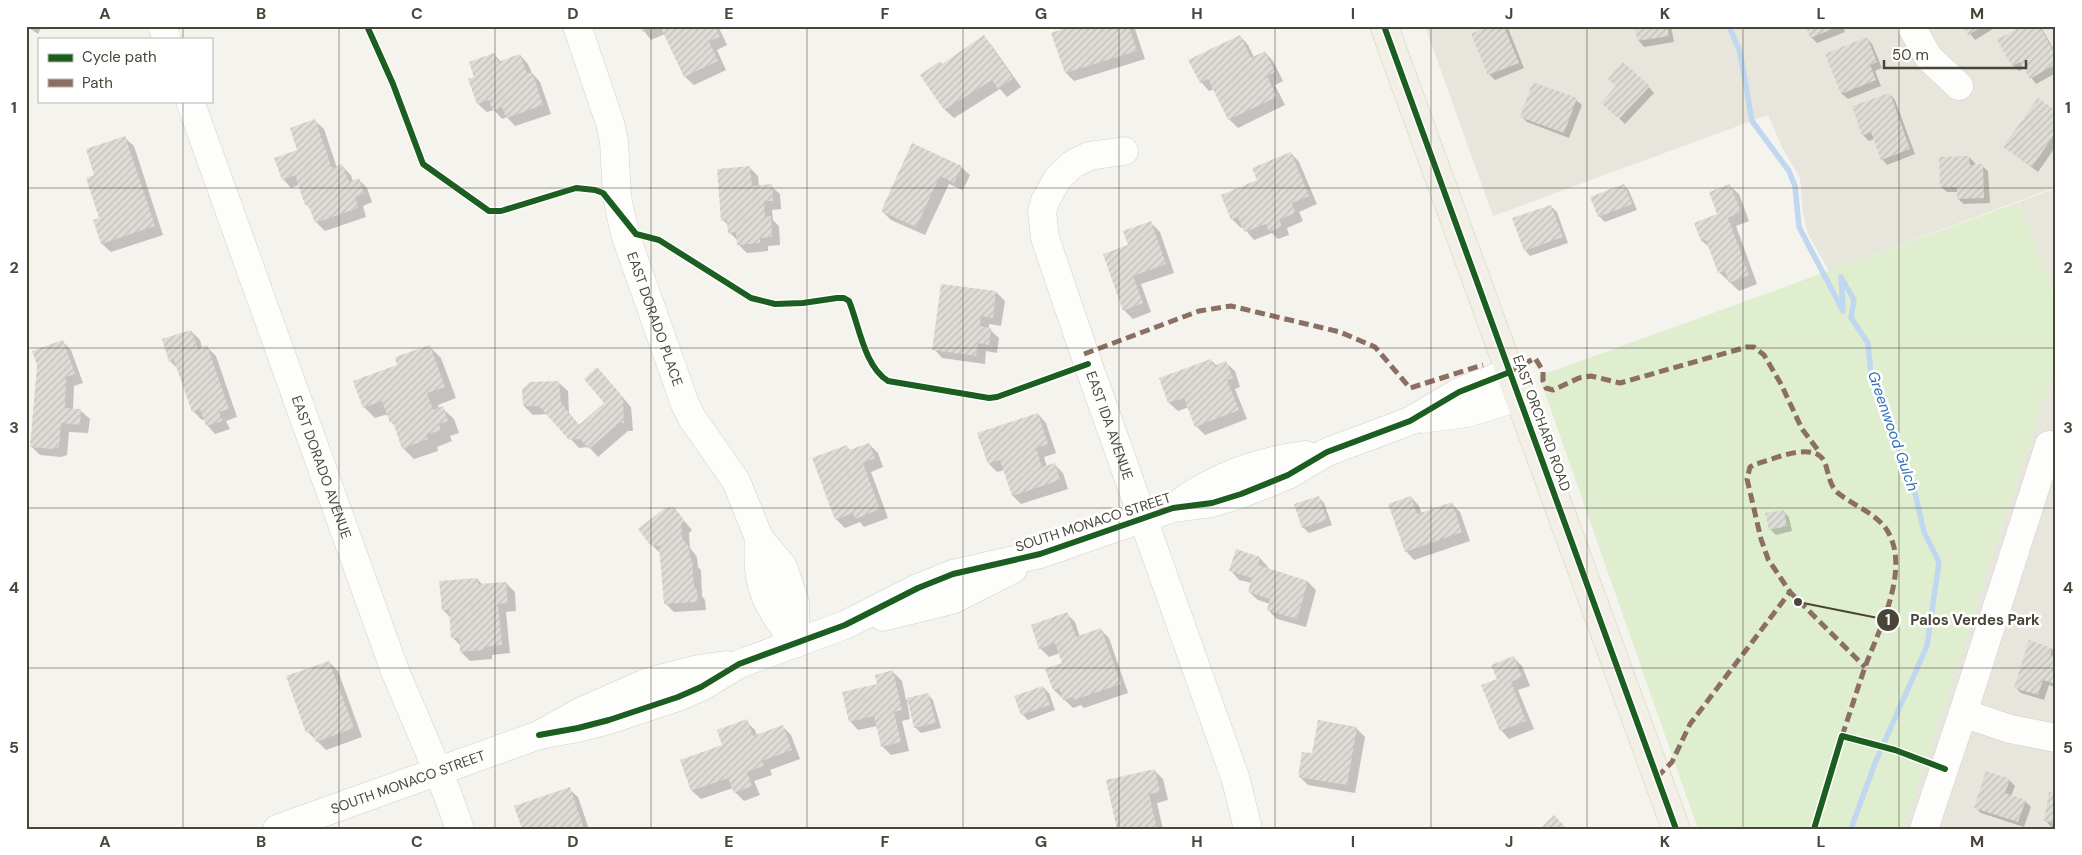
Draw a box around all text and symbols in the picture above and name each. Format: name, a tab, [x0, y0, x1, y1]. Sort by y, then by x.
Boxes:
text: A	[99, 3, 111, 24]
text: B	[256, 3, 266, 24]
text: C	[411, 3, 423, 24]
text: D	[567, 3, 579, 24]
text: E	[724, 3, 734, 24]
text: F	[881, 3, 890, 24]
text: G	[1035, 3, 1047, 24]
text: H	[1191, 3, 1203, 24]
text: I	[1351, 3, 1355, 24]
text: J	[1505, 3, 1513, 24]
text: K	[1660, 3, 1671, 24]
text: L	[1817, 3, 1826, 24]
text: M	[1970, 3, 1984, 24]
legend	[38, 38, 212, 102]
scale bar	[1884, 38, 2027, 70]
text: 50 m	[1892, 45, 1929, 65]
text: Cycle path	[82, 47, 157, 67]
text: Path	[82, 73, 113, 93]
text: 1	[11, 97, 17, 118]
text: 1	[2065, 97, 2071, 118]
street label: EAST DORADO PLACE	[623, 249, 687, 389]
text: 2	[9, 257, 19, 278]
text: 2	[2063, 257, 2073, 278]
street label: EAST ORCHARD ROAD	[1509, 352, 1575, 494]
water label: Greenwood Gulch	[1863, 368, 1923, 494]
street label: EAST IDA AVENUE	[1082, 369, 1137, 482]
street label: EAST DORADO AVENUE	[288, 393, 356, 541]
text: 3	[9, 417, 19, 438]
text: 3	[2063, 417, 2073, 438]
street label: SOUTH MONACO STREET	[1013, 488, 1173, 556]
text: 4	[9, 577, 19, 598]
text: 4	[2063, 577, 2073, 598]
callout: Palos Verdes Park	[1875, 605, 2050, 635]
text: 1	[1885, 610, 1891, 630]
text: Palos Verdes Park	[1910, 610, 2040, 630]
text: 5	[9, 737, 19, 758]
text: 5	[2063, 737, 2073, 758]
street label: SOUTH MONACO STREET	[328, 746, 488, 818]
text: A	[99, 831, 111, 852]
text: B	[256, 831, 266, 852]
text: C	[411, 831, 423, 852]
text: D	[567, 831, 579, 852]
text: E	[724, 831, 734, 852]
text: F	[881, 831, 890, 852]
text: G	[1035, 831, 1047, 852]
text: H	[1191, 831, 1203, 852]
text: I	[1351, 831, 1355, 852]
text: J	[1505, 831, 1513, 852]
text: K	[1660, 831, 1671, 852]
text: L	[1817, 831, 1826, 852]
text: M	[1970, 831, 1984, 852]

